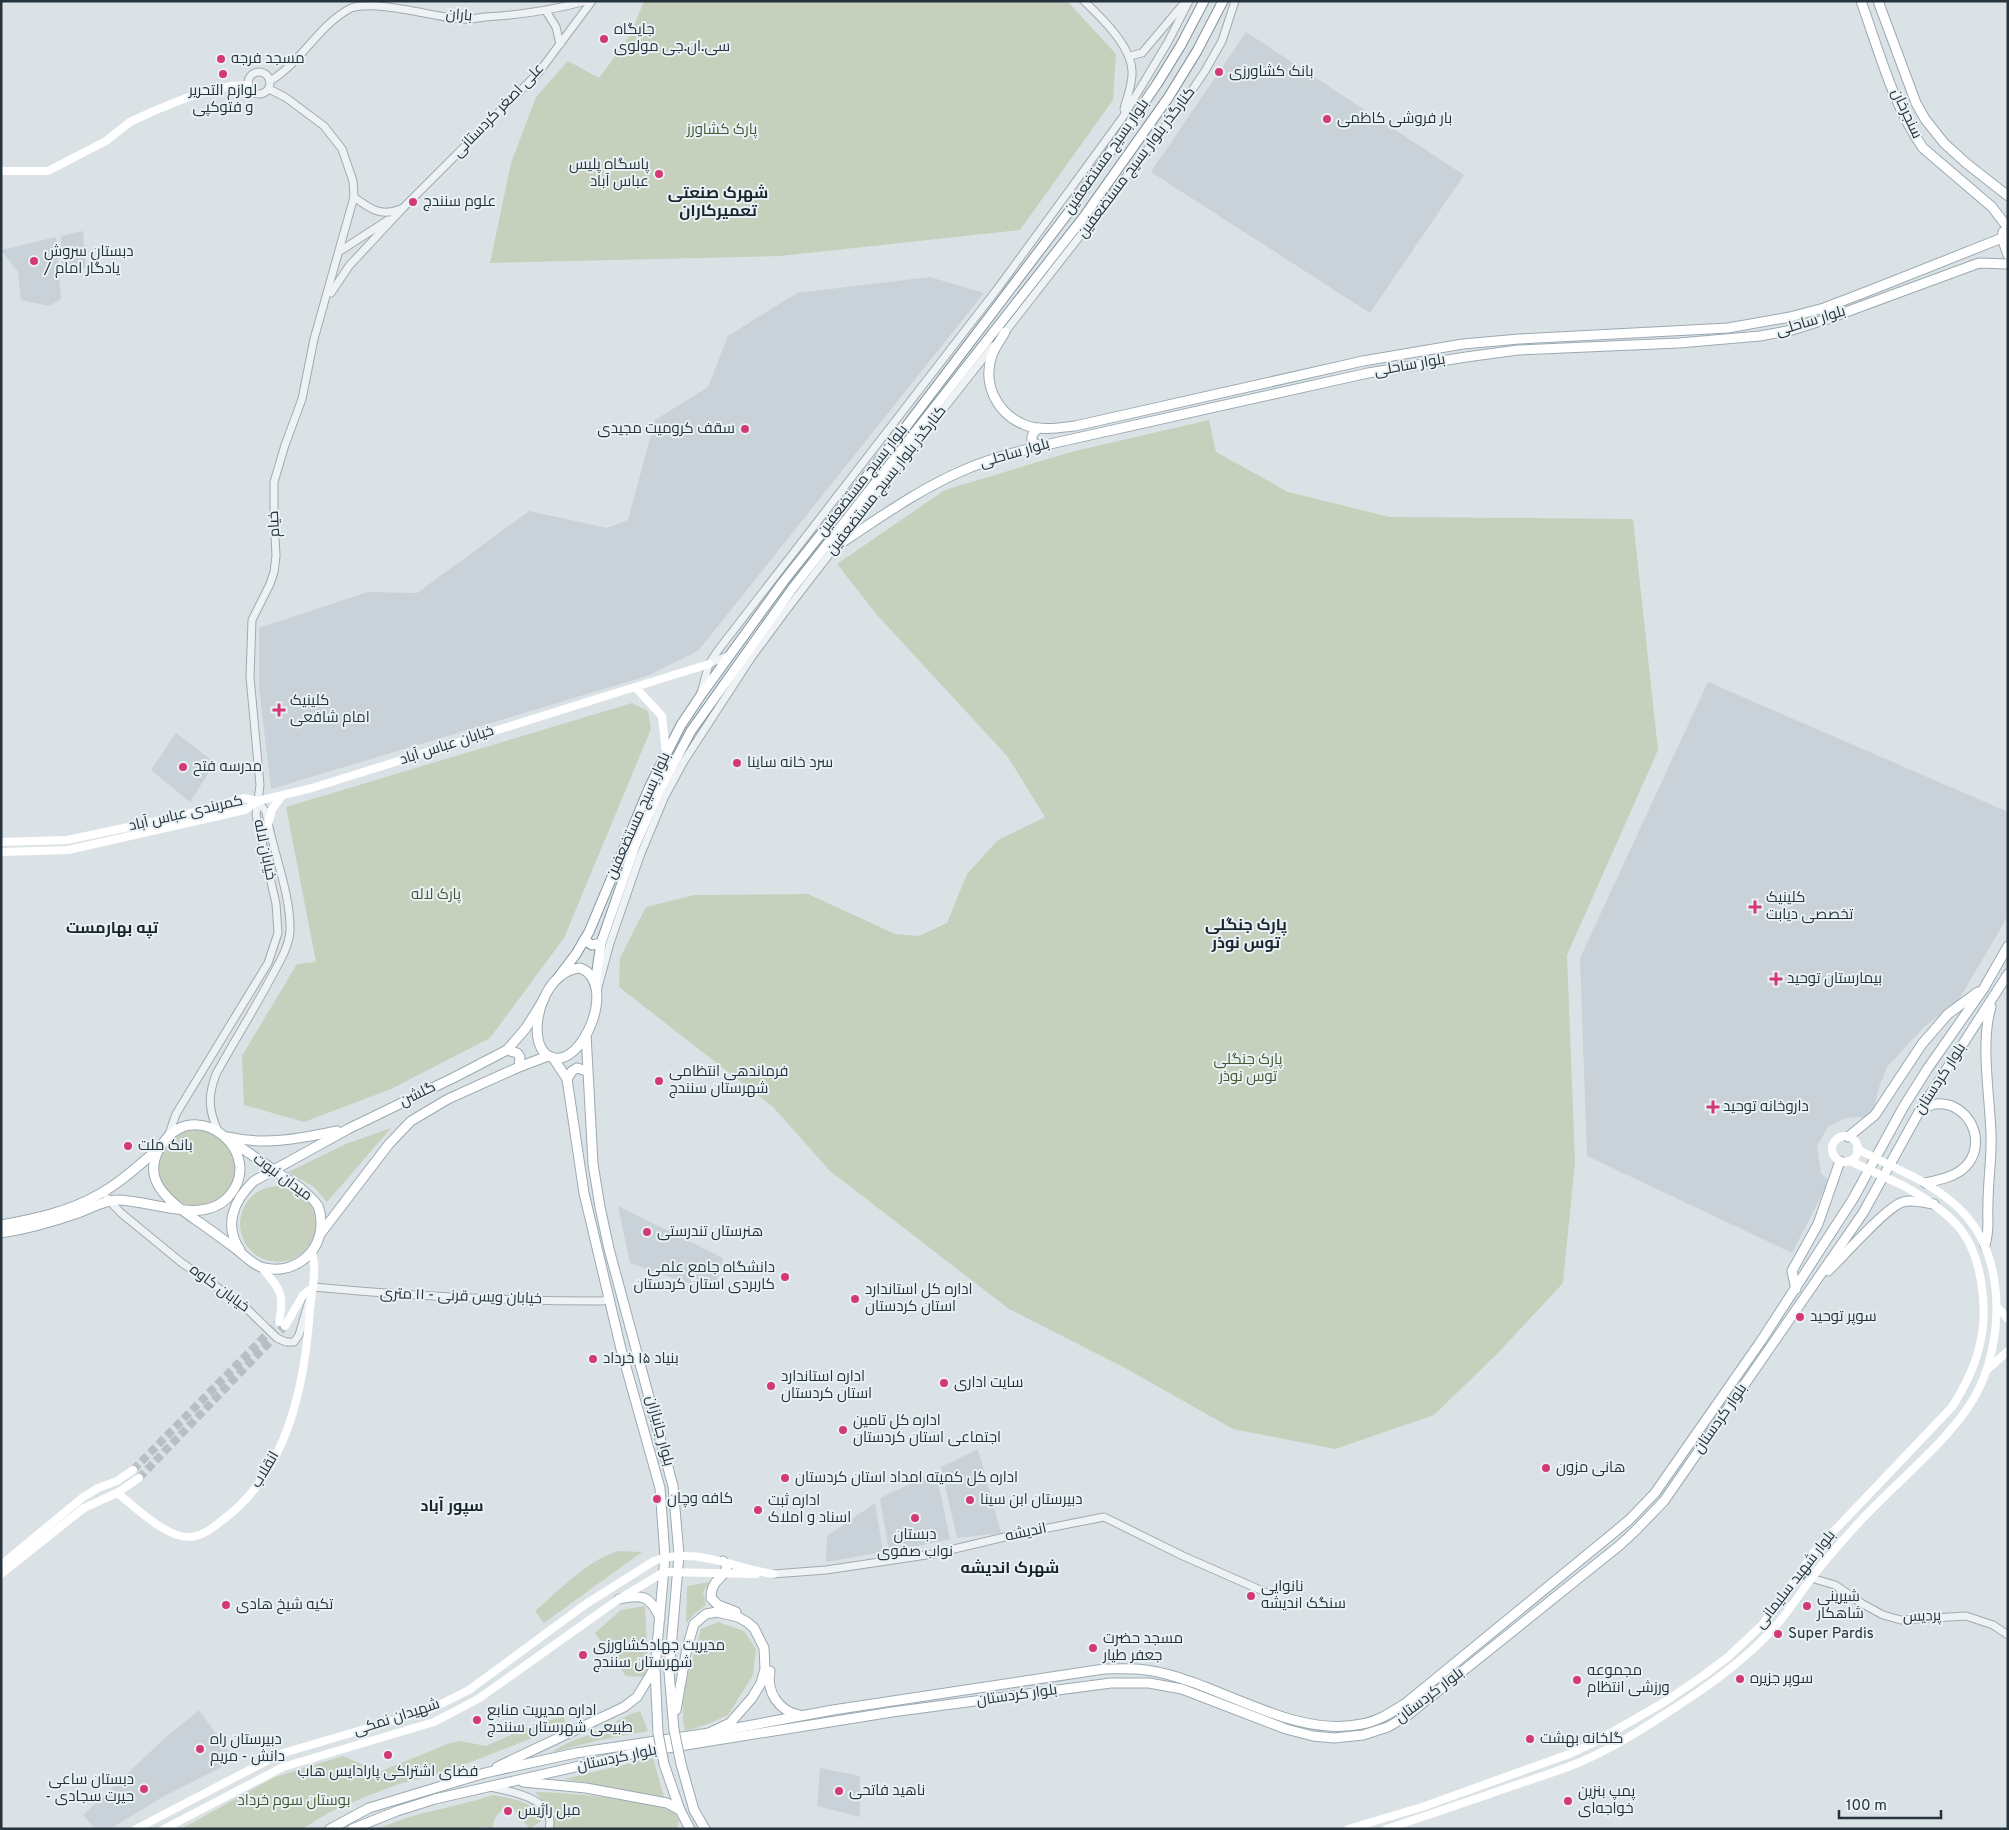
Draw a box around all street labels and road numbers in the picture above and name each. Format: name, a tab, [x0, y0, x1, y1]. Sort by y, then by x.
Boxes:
street label: باران	[445, 6, 473, 26]
street label: علی اصغر کردستانی	[449, 60, 549, 162]
street label: کنارگذر بلوار بسیج مستضعفین	[1074, 84, 1200, 242]
street label: سنجرخان	[1886, 86, 1926, 142]
street label: بلوار بسیج مستضعفین	[1060, 96, 1154, 218]
street label: بلوار ساحلی	[1774, 302, 1848, 342]
street label: بلوار ساحلی	[1373, 350, 1447, 382]
street label: کنارگذر بلوار بسیج مستضعفین	[823, 402, 951, 560]
street label: بلوار بسیج مستضعفین	[813, 421, 913, 541]
street label: بلوار ساحلی	[978, 435, 1052, 473]
street label: خیام	[265, 510, 285, 538]
street label: خیابان عباس آباد	[397, 722, 497, 770]
street label: بلوار بسیج مستضعفین	[602, 750, 676, 882]
street label: کمربندی عباس آباد	[127, 792, 245, 836]
street label: خیابان لاله	[248, 818, 280, 882]
street label: بلوار کردستان	[1911, 1040, 1971, 1118]
street label: گلشن	[397, 1078, 439, 1112]
street label: میدان نبوت	[249, 1150, 315, 1206]
street label: خیابان کاوه	[185, 1261, 253, 1317]
street label: خیابان ویس قرنی - ۱۱ متری	[380, 1285, 542, 1309]
street label: بلوار کردستان	[1690, 1380, 1752, 1458]
street label: بلوار جانبازان	[640, 1394, 678, 1468]
street label: انقلاب	[248, 1448, 284, 1492]
street label: اندیشه	[1004, 1519, 1048, 1547]
street label: بلوار شهید سلیمانی	[1751, 1527, 1841, 1633]
street label: پردیس	[1902, 1607, 1942, 1627]
street label: بلوار کردستان	[1392, 1664, 1468, 1728]
street label: بلوار کردستان	[976, 1681, 1058, 1711]
street label: شهیدان نمکی	[351, 1695, 443, 1741]
street label: بلوار کردستان	[575, 1741, 659, 1777]

